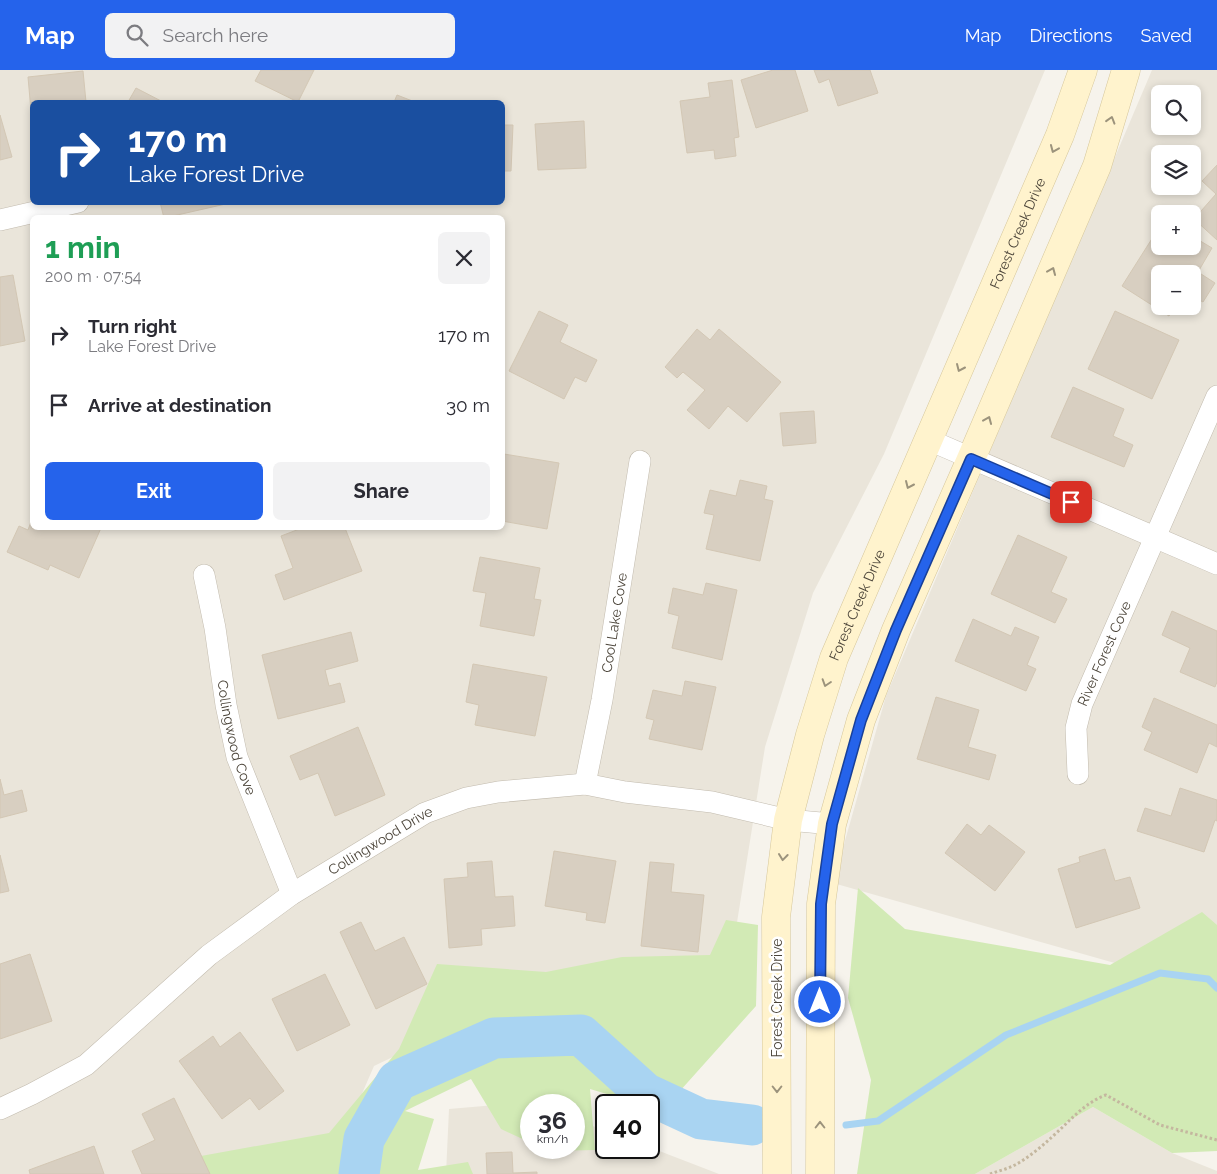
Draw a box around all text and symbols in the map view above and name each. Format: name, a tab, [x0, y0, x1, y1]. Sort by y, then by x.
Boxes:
search box	[105, 13, 455, 58]
text: Map	[25, 21, 75, 50]
icon: search	[123, 21, 151, 49]
text: Search here	[163, 24, 268, 46]
text: Map	[965, 25, 1001, 46]
text: Directions	[1029, 25, 1113, 46]
text: Saved	[1141, 25, 1192, 46]
map controls	[1151, 85, 1201, 315]
button: search	[1151, 85, 1201, 135]
one-way arrow	[1105, 116, 1115, 124]
text: 170 m	[128, 119, 227, 160]
icon: right	[45, 120, 110, 185]
one-way arrow	[1050, 144, 1061, 153]
button: layers	[1151, 145, 1201, 195]
text: Lake Forest Drive	[128, 161, 304, 187]
street label: Forest Creek Drive	[987, 175, 1049, 291]
button: +	[1151, 205, 1201, 255]
text: 1 min	[45, 230, 121, 265]
button: close	[438, 232, 490, 284]
button: −	[1151, 265, 1201, 315]
text: 200 m · 07:54	[45, 267, 142, 286]
one-way arrow	[1045, 267, 1056, 276]
text: Turn right	[88, 315, 177, 337]
icon: right	[45, 321, 73, 349]
text: 170 m	[438, 324, 490, 346]
text: Lake Forest Drive	[88, 337, 216, 356]
one-way arrow	[956, 363, 967, 372]
icon: arrive	[45, 391, 73, 419]
text: Arrive at destination	[88, 394, 272, 416]
text: 30 m	[446, 394, 490, 416]
one-way arrow	[981, 416, 992, 425]
button: Exit	[45, 462, 263, 520]
button: Share	[273, 462, 490, 520]
one-way arrow	[904, 480, 915, 489]
pin	[1050, 481, 1092, 523]
icon: arrive	[1057, 488, 1085, 516]
street label: Forest Creek Drive	[826, 547, 888, 663]
street label: Cool Lake Cove	[598, 572, 630, 674]
street label: River Forest Cove	[1074, 598, 1134, 708]
one-way arrow	[822, 678, 832, 686]
street label: Collingwood Cove	[215, 679, 259, 797]
street label: Collingwood Drive	[325, 803, 434, 878]
one-way arrow	[779, 853, 789, 862]
street label: Forest Creek Drive	[769, 938, 785, 1058]
position arrow	[793, 975, 845, 1027]
one-way arrow	[772, 1086, 782, 1094]
speed limit sign: 40	[595, 1094, 660, 1159]
text: 36	[538, 1105, 567, 1135]
one-way arrow	[815, 1121, 825, 1129]
text: km/h	[537, 1132, 568, 1146]

